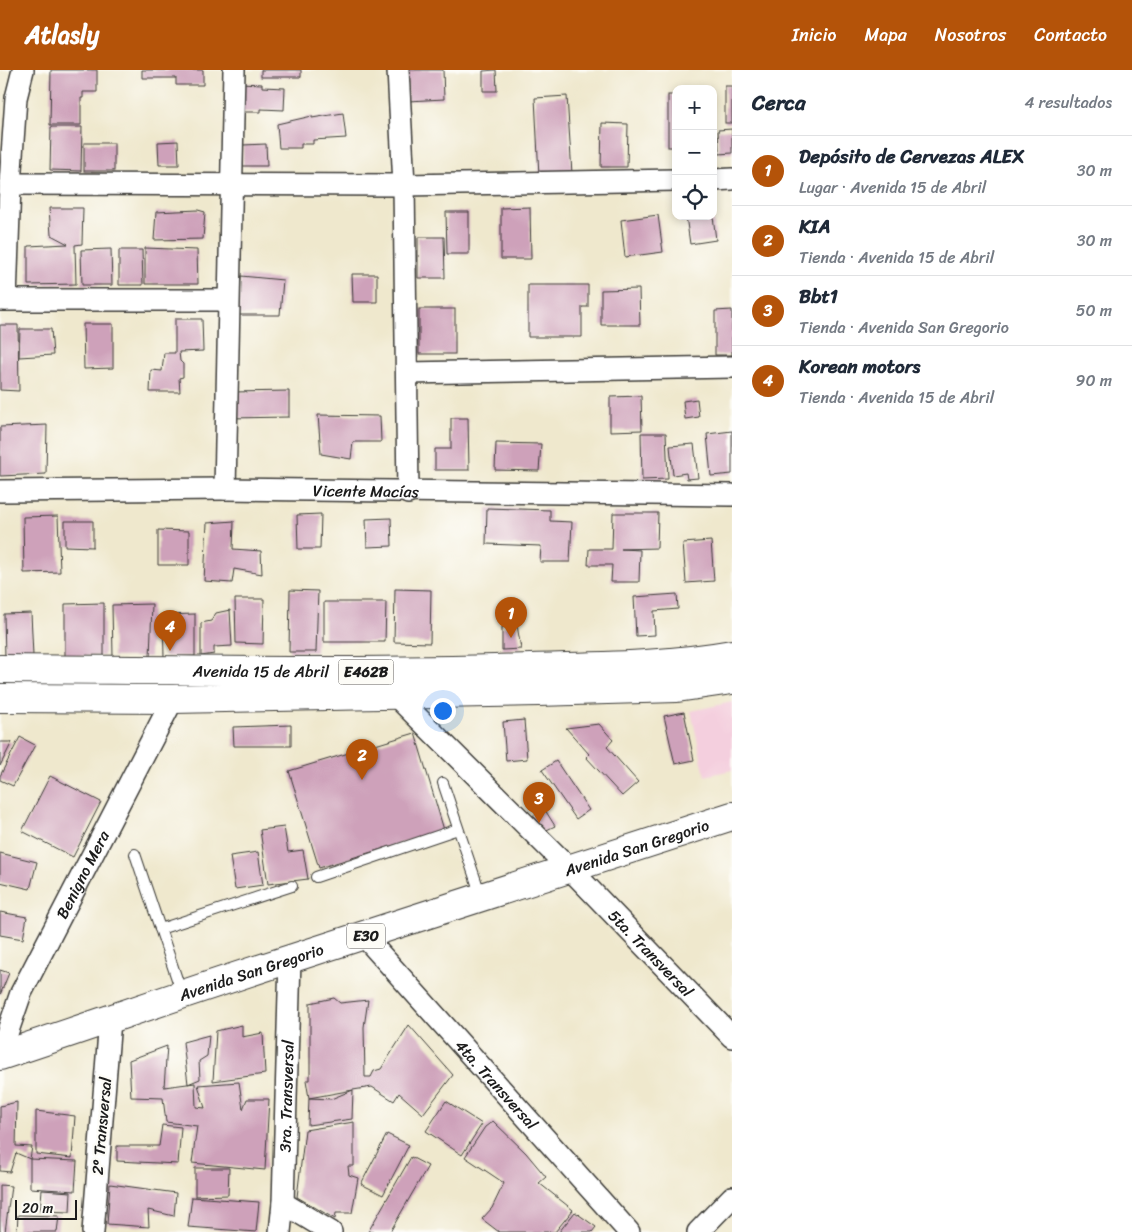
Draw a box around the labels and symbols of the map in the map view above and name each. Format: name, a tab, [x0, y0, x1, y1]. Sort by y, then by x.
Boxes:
street label: Vicente Macías	[313, 476, 420, 506]
pin: 1	[495, 597, 527, 638]
pin: 4	[154, 610, 186, 651]
street label: Avenida 15 de Abril	[192, 657, 330, 686]
road number: E462B	[338, 660, 394, 684]
your location	[430, 698, 456, 724]
pin: 2	[346, 739, 378, 780]
pin: 3	[523, 782, 555, 823]
street label: Avenida San Gregorio	[560, 811, 713, 885]
street label: Benigno Mera	[48, 824, 118, 924]
street label: 5ta. Transversal	[601, 902, 701, 1005]
road number: E30	[347, 924, 385, 948]
street label: Avenida San Gregorio	[174, 935, 327, 1010]
street label: 4ta. Transversal	[448, 1032, 545, 1137]
street label: 3ra. Transversal	[270, 1039, 303, 1153]
street label: 2º Transversal	[83, 1076, 120, 1176]
scale bar	[15, 1197, 78, 1220]

